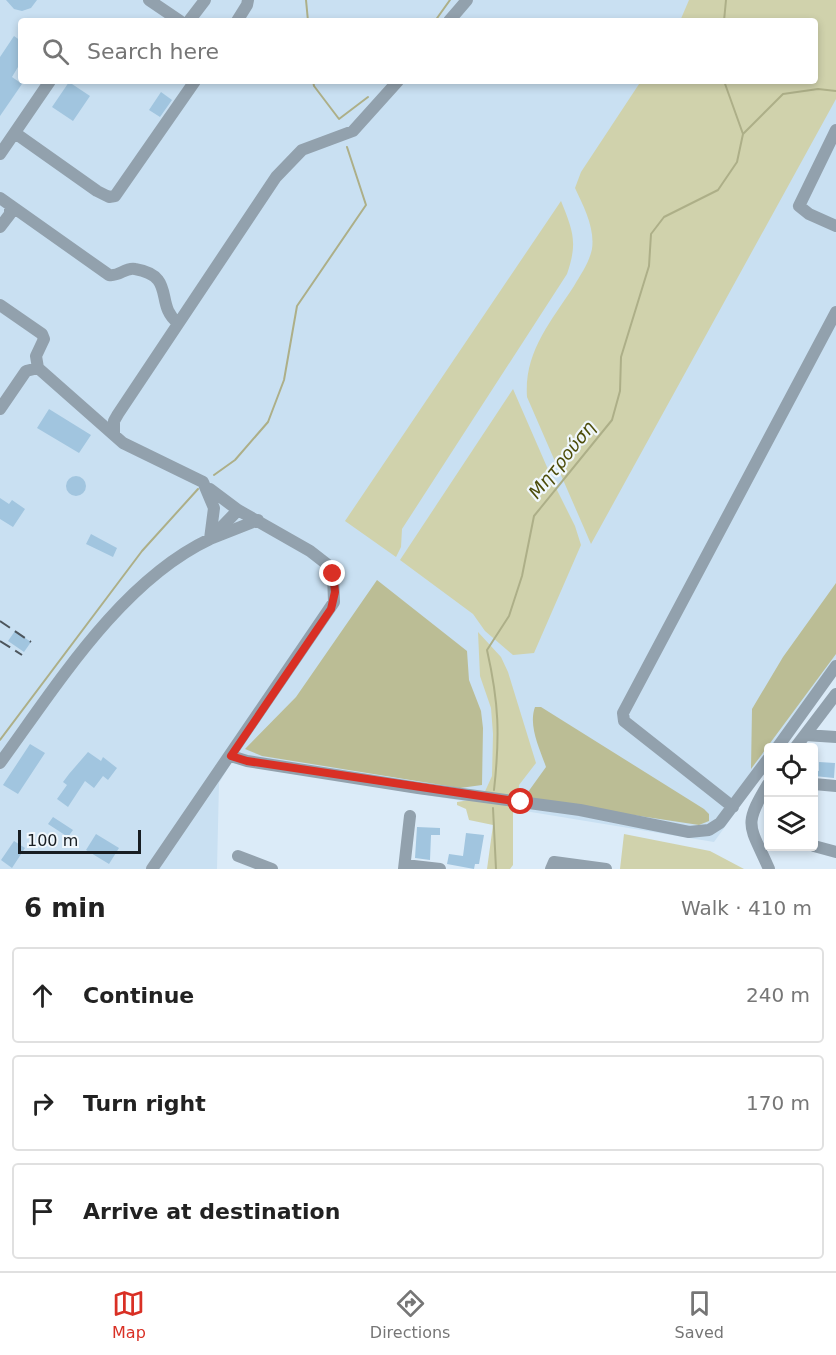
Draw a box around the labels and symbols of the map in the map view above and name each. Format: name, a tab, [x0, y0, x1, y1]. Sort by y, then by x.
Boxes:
water label: Μητρούση	[524, 417, 599, 503]
route end	[319, 560, 345, 586]
route start	[507, 788, 533, 814]
scale bar	[18, 827, 141, 854]

